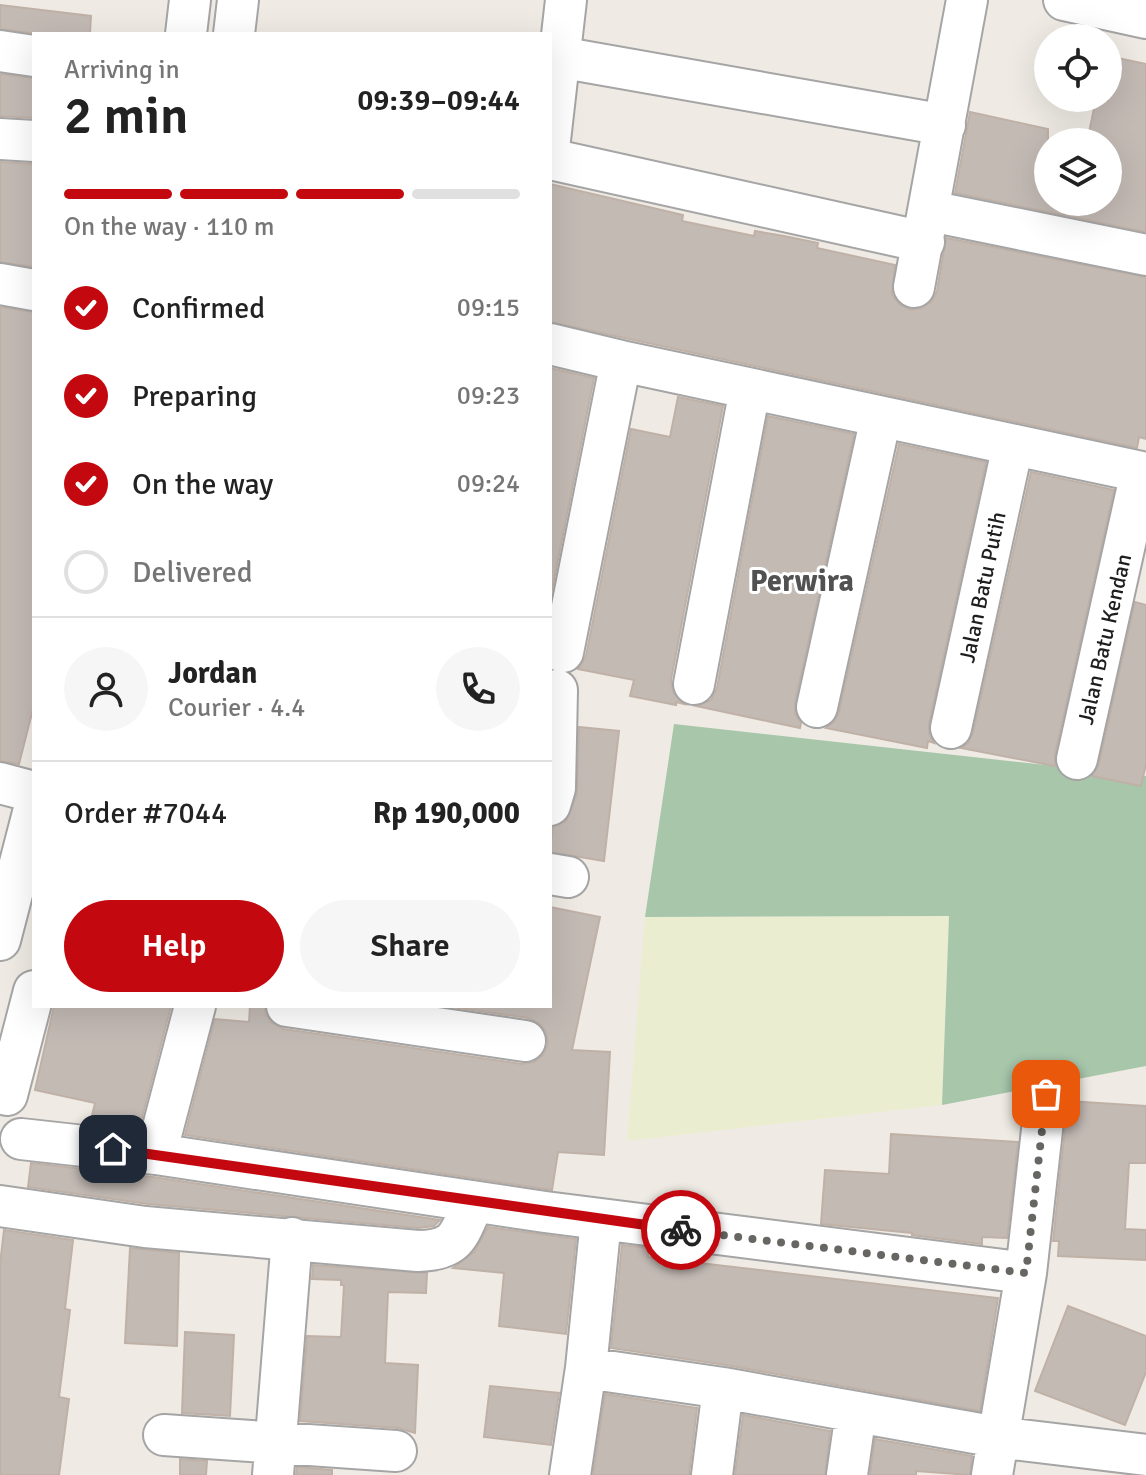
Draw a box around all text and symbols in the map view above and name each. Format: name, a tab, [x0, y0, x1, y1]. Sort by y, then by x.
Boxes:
map controls	[1034, 24, 1122, 216]
button: locate	[1034, 24, 1122, 112]
text: Arriving in	[64, 54, 180, 86]
text: 09:39–09:44	[357, 82, 520, 119]
text: 2 min	[64, 84, 189, 148]
button: layers	[1034, 128, 1122, 216]
text: On the way · 110 m	[64, 211, 274, 243]
icon: check	[64, 286, 108, 330]
text: Confirmed	[132, 290, 265, 327]
text: 09:15	[457, 292, 520, 324]
icon: check	[64, 374, 108, 418]
text: Preparing	[132, 378, 257, 415]
text: 09:23	[457, 380, 520, 412]
icon: check	[64, 462, 108, 506]
text: On the way	[132, 466, 273, 503]
text: 09:24	[457, 468, 520, 500]
street label: Jalan Batu Putih	[953, 509, 1012, 665]
street label: Jalan Batu Kendan	[1072, 551, 1137, 727]
text: Delivered	[132, 554, 253, 591]
district label: Perwira	[750, 563, 854, 600]
button: person	[64, 647, 148, 731]
button: phone	[436, 647, 520, 731]
text: Jordan	[168, 655, 257, 692]
text: Courier · 4.4	[168, 692, 305, 724]
text: Order #7044	[64, 795, 227, 832]
text: Rp 190,000	[373, 795, 520, 832]
button: Help	[64, 900, 284, 992]
button: Share	[300, 900, 520, 992]
pin	[1012, 1060, 1080, 1128]
icon: bag	[1024, 1072, 1068, 1116]
pin	[79, 1115, 147, 1183]
icon: home	[91, 1127, 135, 1171]
courier	[641, 1190, 721, 1270]
icon: bike	[659, 1208, 703, 1252]

